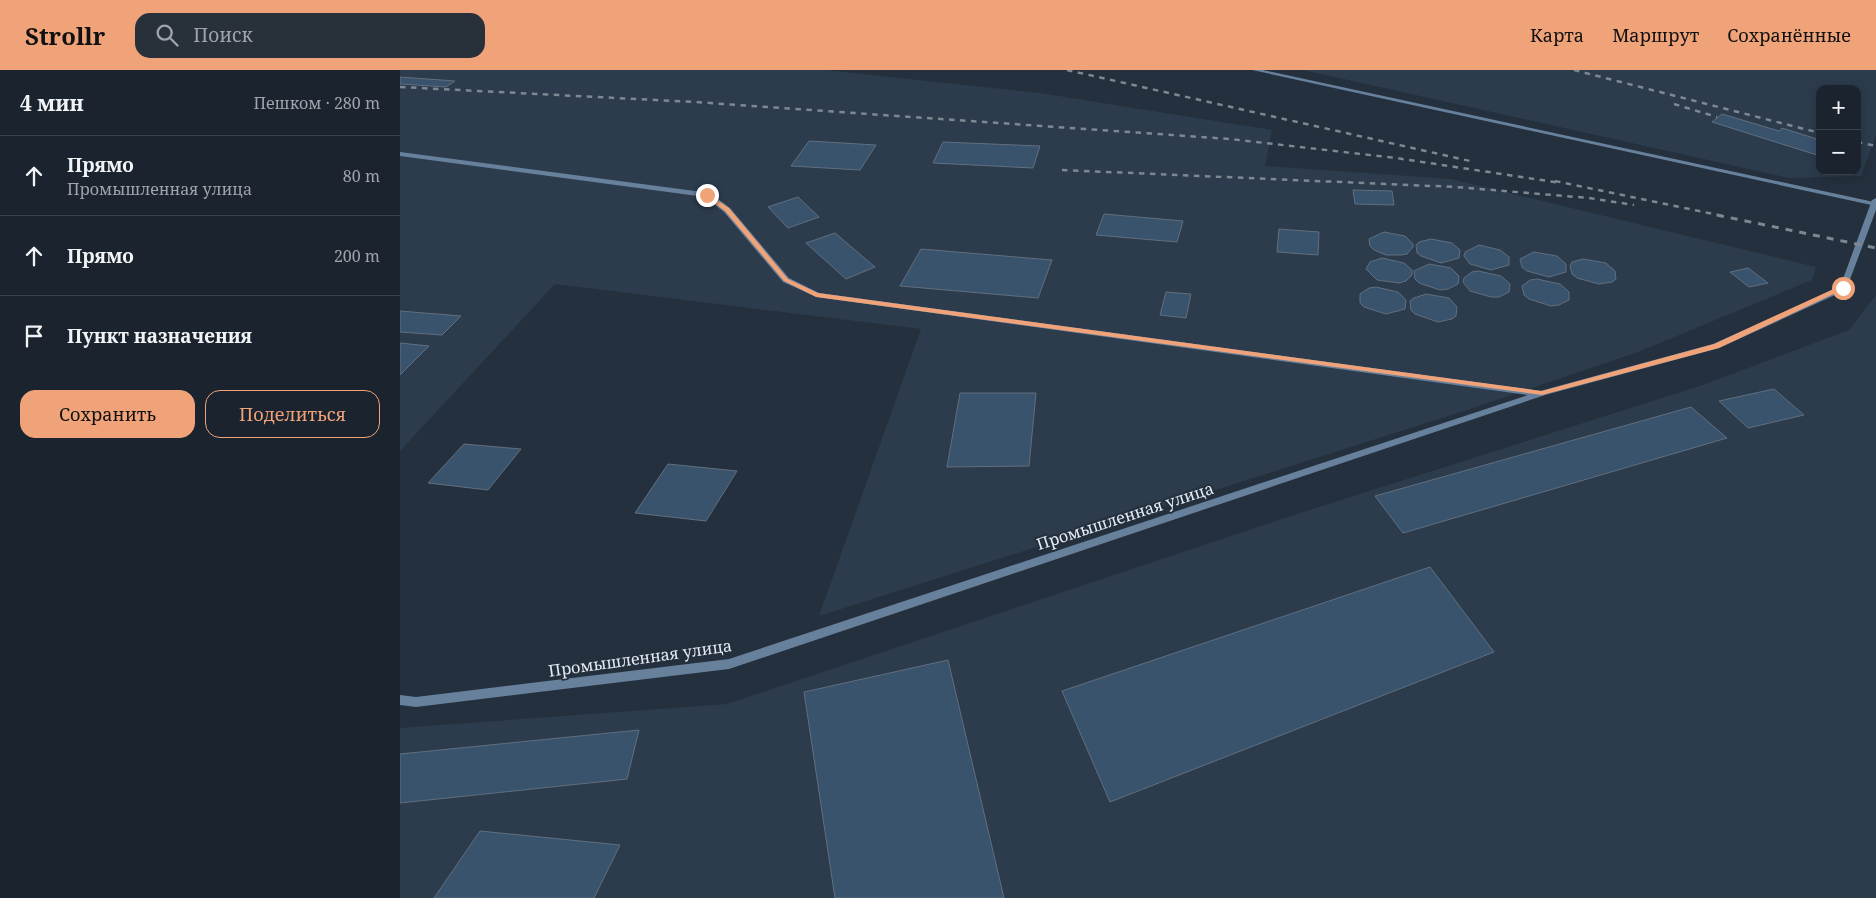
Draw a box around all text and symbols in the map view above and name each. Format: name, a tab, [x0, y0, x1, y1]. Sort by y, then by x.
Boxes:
search box	[135, 13, 485, 58]
text: Strollr	[25, 19, 105, 52]
icon: search	[153, 21, 181, 49]
text: Поиск	[193, 22, 253, 48]
text: Карта	[1530, 23, 1584, 47]
text: Маршрут	[1612, 23, 1699, 47]
text: Сохранённые	[1727, 23, 1851, 47]
map controls	[1816, 85, 1861, 175]
button: +	[1816, 85, 1861, 130]
text: 4 мин	[20, 89, 84, 117]
text: Пешком · 280 m	[253, 92, 380, 114]
button: −	[1816, 130, 1861, 175]
text: Прямо	[67, 152, 134, 178]
icon: ahead	[20, 162, 48, 190]
text: 80 m	[343, 165, 380, 187]
text: Промышленная улица	[67, 178, 252, 200]
route end	[696, 184, 719, 207]
icon: ahead	[20, 242, 48, 270]
text: Прямо	[67, 243, 134, 269]
text: 200 m	[334, 245, 380, 267]
route start	[1832, 277, 1855, 300]
icon: arrive	[20, 322, 48, 350]
text: Пункт назначения	[67, 323, 252, 349]
button: Сохранить	[20, 390, 195, 438]
button: Поделиться	[205, 390, 380, 438]
street label: Промышленная улица	[1034, 477, 1216, 555]
street label: Промышленная улица	[547, 634, 733, 682]

